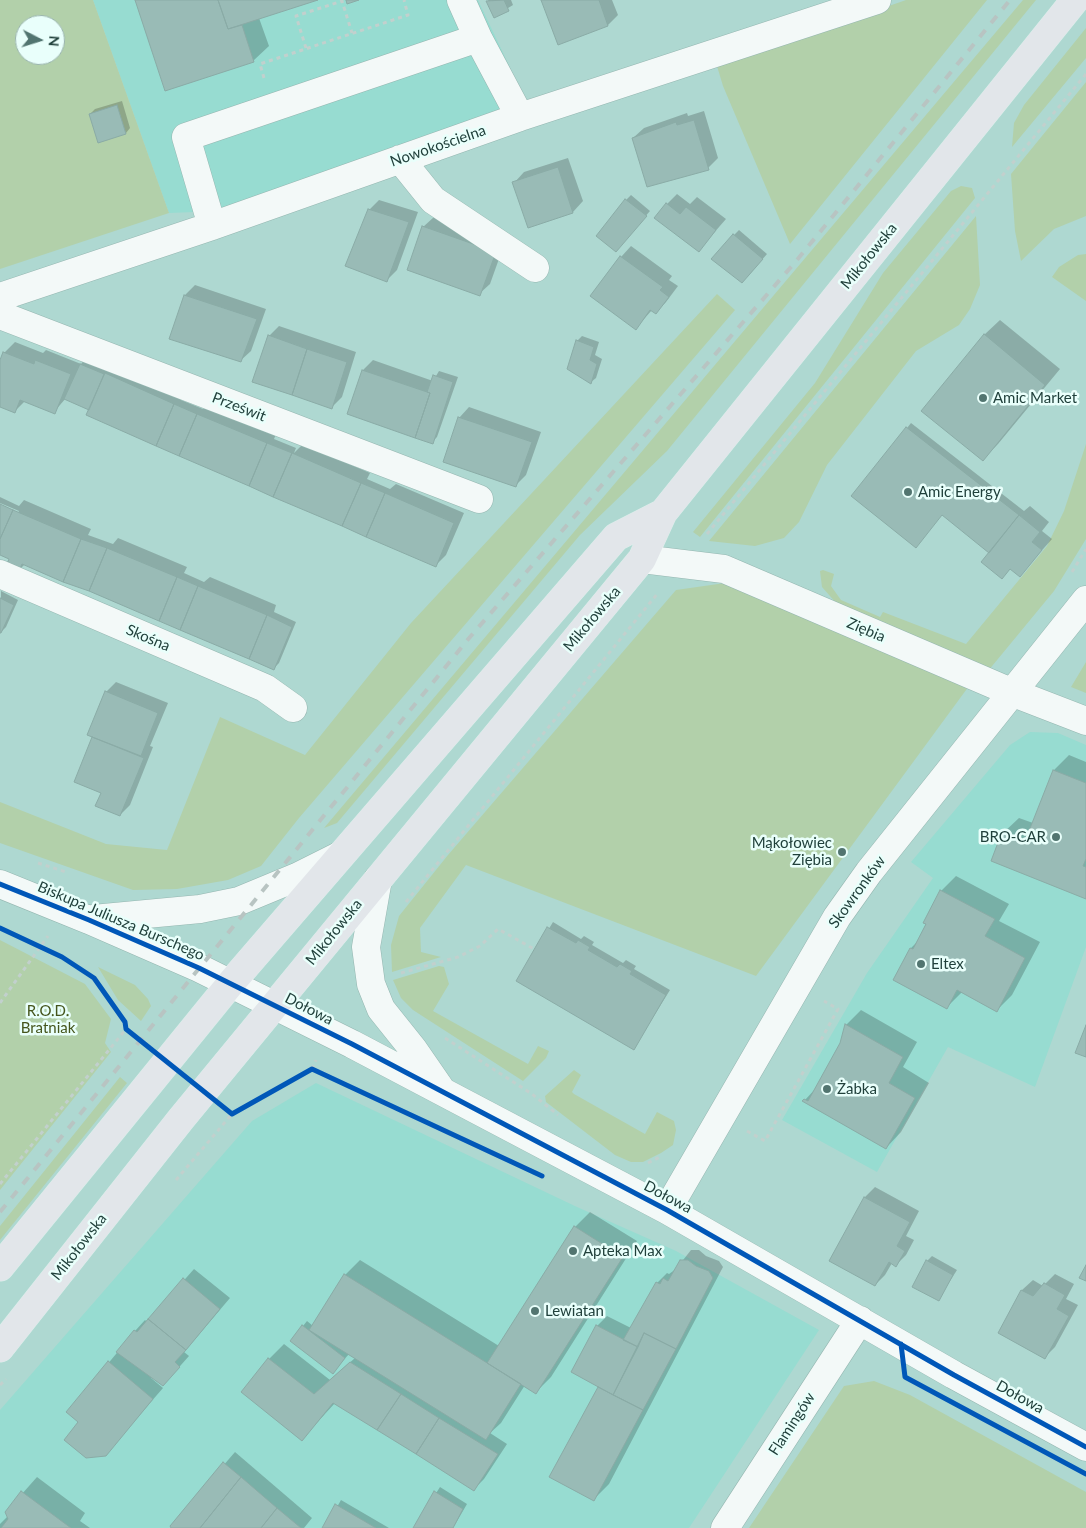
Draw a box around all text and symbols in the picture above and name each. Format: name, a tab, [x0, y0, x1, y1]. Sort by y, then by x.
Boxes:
north arrow	[15, 15, 65, 65]
text: N	[46, 35, 63, 47]
street label: Nowokościelna	[388, 121, 488, 171]
street label: Mikołowska	[837, 219, 901, 293]
street label: Prześwit	[210, 389, 268, 425]
place label: Amic Market	[993, 389, 1077, 407]
marker: Amic Market	[977, 392, 989, 404]
place label: Amic Energy	[918, 483, 1001, 501]
marker: Amic Energy	[902, 486, 914, 498]
street label: Mikołowska	[560, 583, 624, 655]
street label: Ziębia	[844, 614, 888, 646]
street label: Skośna	[123, 621, 173, 655]
place label: BRO-CAR	[980, 828, 1046, 846]
marker: BRO-CAR	[1050, 831, 1062, 843]
place label: Mąkołowiec Ziębia	[752, 834, 832, 869]
marker: Mąkołowiec Ziębia	[836, 846, 848, 858]
street label: Skowronków	[825, 852, 889, 932]
street label: Biskupa Juliusza Burschego	[35, 878, 207, 964]
street label: Mikołowska	[302, 895, 366, 969]
place label: Eltex	[931, 955, 964, 973]
marker: Eltex	[915, 958, 927, 970]
street label: Dołowa	[282, 989, 336, 1029]
park label: R.O.D. Bratniak	[21, 1002, 75, 1037]
place label: Żabka	[837, 1080, 877, 1098]
marker: Żabka	[821, 1083, 833, 1095]
street label: Dołowa	[641, 1177, 695, 1217]
street label: Mikołowska	[47, 1210, 111, 1284]
place label: Apteka Max	[583, 1242, 662, 1260]
marker: Apteka Max	[567, 1245, 579, 1257]
place label: Lewiatan	[545, 1302, 604, 1320]
marker: Lewiatan	[529, 1305, 541, 1317]
street label: Dołowa	[993, 1377, 1047, 1417]
street label: Flamingów	[765, 1389, 819, 1459]

